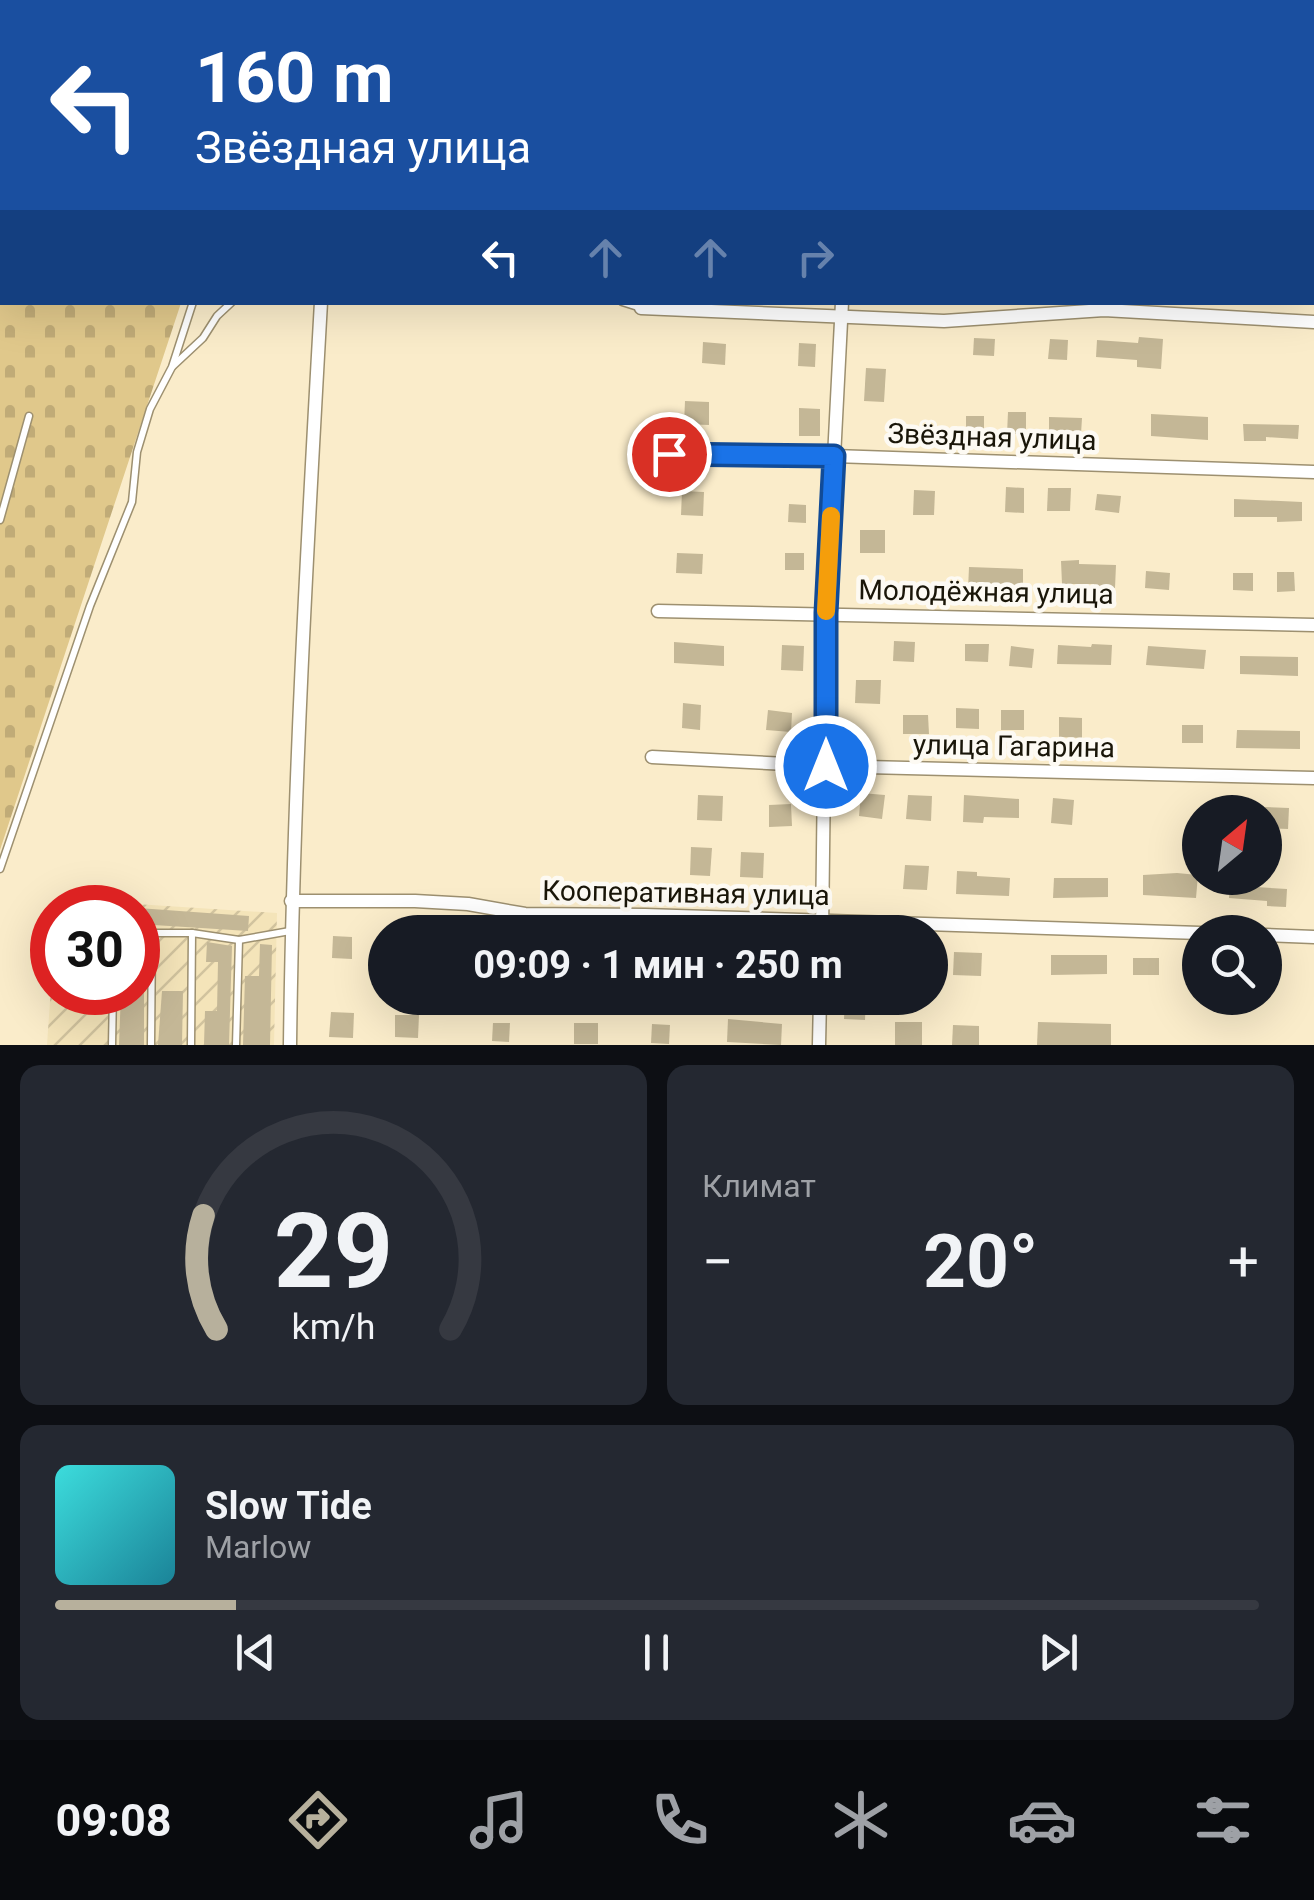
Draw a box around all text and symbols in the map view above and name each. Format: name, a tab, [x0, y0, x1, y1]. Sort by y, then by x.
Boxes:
text: 160 m	[195, 37, 394, 119]
icon: left	[30, 40, 160, 170]
text: Звёздная улица	[195, 121, 531, 174]
icon: left	[473, 230, 528, 285]
icon: ahead	[578, 230, 633, 285]
icon: ahead	[683, 230, 738, 285]
icon: right	[788, 230, 843, 285]
pin	[627, 412, 712, 497]
street label: Звёздная улица	[887, 417, 1097, 457]
icon: arrive	[642, 427, 697, 482]
street label: Молодёжная улица	[858, 573, 1114, 611]
position arrow	[774, 714, 878, 818]
street label: улица Гагарина	[913, 728, 1115, 764]
north arrow	[1182, 795, 1282, 895]
map controls	[1182, 795, 1282, 1015]
street label: Кооперативная улица	[542, 874, 830, 912]
speed limit sign: 30	[30, 885, 160, 1015]
button: search	[1182, 915, 1282, 1015]
text: 09:09 · 1 мин · 250 m	[473, 943, 843, 987]
text: Климат	[702, 1167, 816, 1205]
text: 29	[274, 1191, 393, 1312]
text: 20°	[923, 1217, 1038, 1305]
text: −	[702, 1230, 733, 1294]
text: +	[1228, 1230, 1259, 1294]
text: km/h	[292, 1306, 375, 1348]
text: Slow Tide	[205, 1484, 372, 1528]
text: Marlow	[205, 1528, 311, 1566]
icon: previous	[228, 1625, 283, 1680]
icon: pause	[629, 1625, 684, 1680]
icon: next	[1031, 1625, 1086, 1680]
icon: directions	[283, 1785, 353, 1855]
icon: music	[464, 1785, 534, 1855]
icon: phone	[645, 1785, 715, 1855]
icon: climate	[826, 1785, 896, 1855]
icon: car	[1007, 1785, 1077, 1855]
icon: filters	[1188, 1785, 1258, 1855]
text: 09:08	[56, 1794, 172, 1847]

